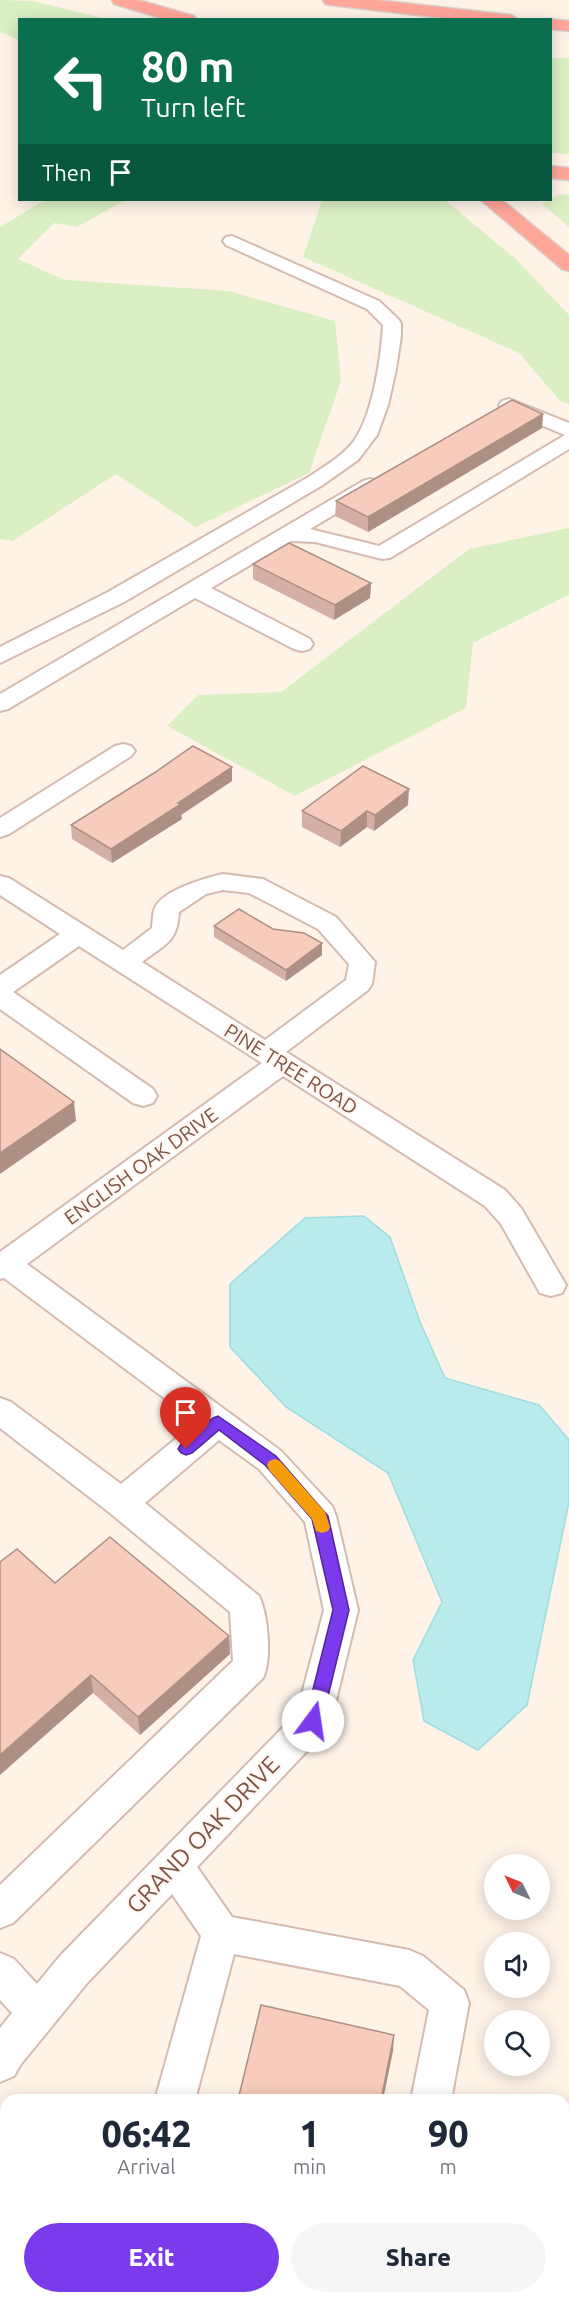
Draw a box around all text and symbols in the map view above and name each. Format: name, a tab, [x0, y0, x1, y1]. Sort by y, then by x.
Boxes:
icon: left	[42, 42, 120, 120]
text: 80 m	[141, 43, 235, 90]
text: Turn left	[141, 92, 245, 122]
icon: arrive	[104, 156, 137, 189]
text: Then	[42, 160, 92, 185]
street label: PINE TREE ROAD	[220, 1018, 362, 1119]
street label: ENGLISH OAK DRIVE	[60, 1102, 222, 1229]
pin	[160, 1387, 211, 1449]
icon: arrive	[169, 1396, 202, 1429]
position arrow	[281, 1689, 345, 1753]
street label: GRAND OAK DRIVE	[121, 1751, 284, 1919]
north arrow	[484, 1854, 550, 1920]
map controls	[484, 1854, 550, 2076]
button: sound	[484, 1932, 550, 1998]
button: search	[484, 2010, 550, 2076]
text: 06:42	[101, 2113, 192, 2154]
text: 1	[300, 2113, 320, 2154]
text: 90	[428, 2113, 469, 2154]
text: Arrival	[117, 2155, 176, 2178]
text: min	[293, 2155, 327, 2178]
text: m	[440, 2155, 457, 2178]
button: Exit	[24, 2223, 279, 2292]
button: Share	[291, 2223, 546, 2292]

